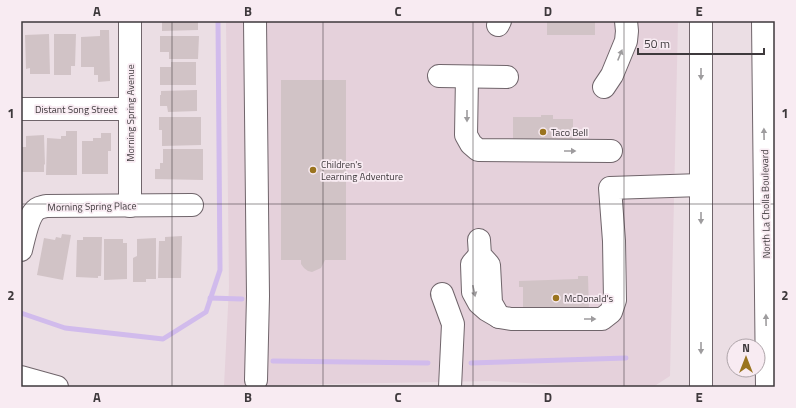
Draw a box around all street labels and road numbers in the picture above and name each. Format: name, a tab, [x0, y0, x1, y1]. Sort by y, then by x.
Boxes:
street label: Morning Spring Avenue	[123, 64, 138, 162]
street label: Distant Song Street	[35, 102, 118, 117]
street label: North La Cholla Boulevard	[757, 149, 774, 259]
street label: Morning Spring Place	[47, 198, 137, 215]

